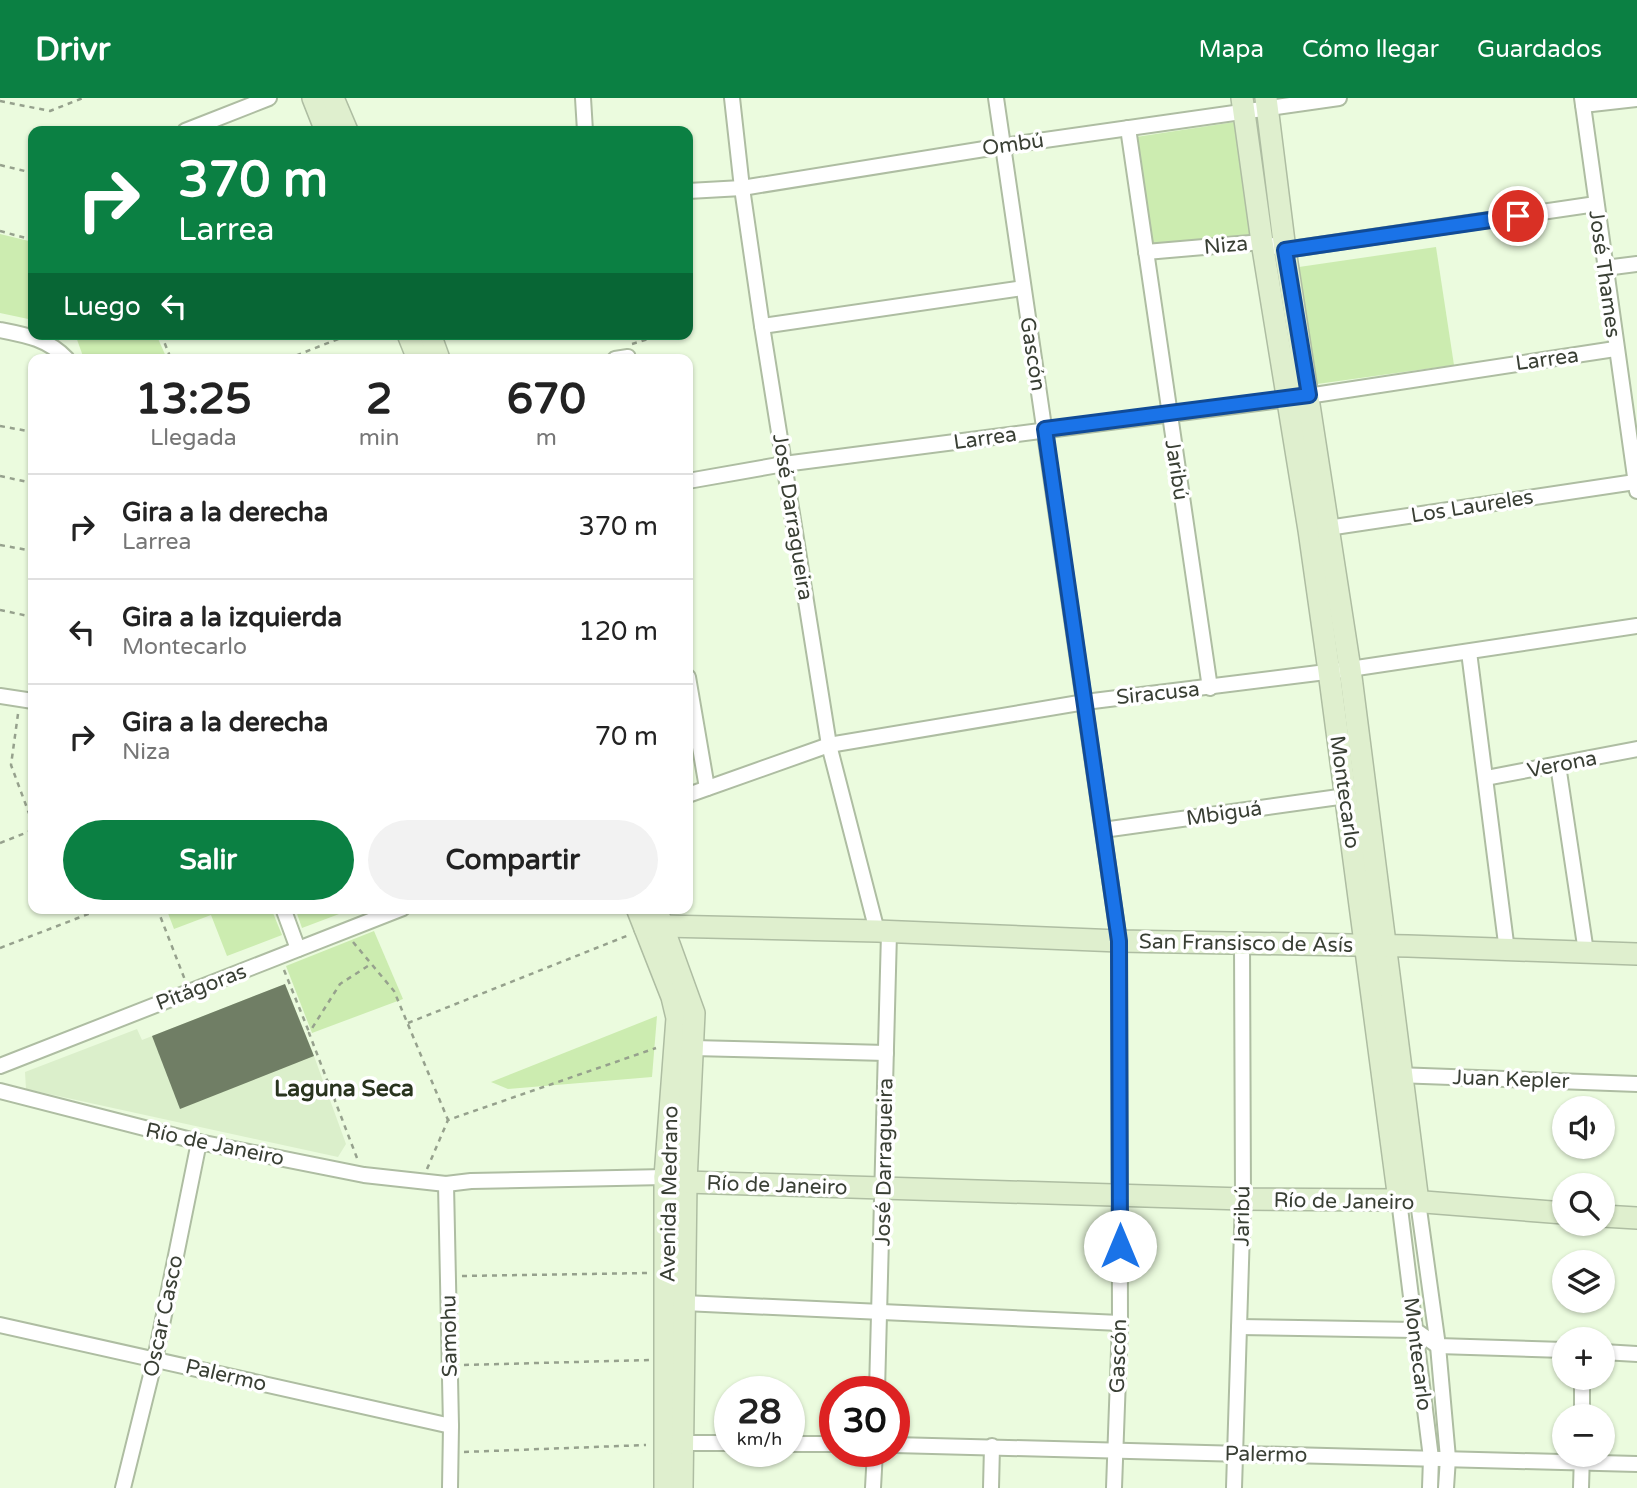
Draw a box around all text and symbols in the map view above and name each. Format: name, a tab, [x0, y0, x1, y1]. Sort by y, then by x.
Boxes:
text: Drivr	[35, 30, 110, 69]
text: Mapa	[1199, 35, 1264, 64]
text: Cómo llegar	[1302, 35, 1439, 64]
text: Guardados	[1477, 35, 1602, 64]
street label: Ombú	[981, 128, 1046, 161]
text: 370 m	[178, 151, 328, 210]
icon: right	[63, 154, 154, 245]
pin	[1488, 186, 1548, 246]
icon: arrive	[1499, 197, 1537, 235]
street label: José Thames	[1583, 209, 1626, 339]
text: Larrea	[178, 211, 275, 249]
street label: Niza	[1203, 231, 1249, 260]
icon: left	[155, 287, 193, 325]
text: Luego	[63, 291, 141, 322]
street label: Gascón	[1014, 315, 1051, 393]
street label: Larrea	[1514, 343, 1580, 376]
text: 13:25	[135, 374, 252, 425]
text: 2	[366, 374, 392, 425]
text: 670	[507, 374, 586, 425]
street label: Larrea	[952, 422, 1018, 455]
text: Llegada	[150, 424, 237, 452]
text: min	[359, 424, 400, 452]
text: m	[536, 424, 557, 452]
street label: José Darragueira	[767, 432, 818, 602]
street label: Jaribú	[1159, 438, 1194, 502]
street label: Los Laureles	[1409, 484, 1535, 529]
text: Gira a la derecha	[122, 497, 328, 528]
icon: right	[63, 508, 101, 546]
text: 370 m	[578, 511, 658, 542]
text: Larrea	[122, 528, 191, 556]
text: Gira a la izquierda	[122, 602, 342, 633]
icon: left	[63, 613, 101, 651]
text: 120 m	[578, 616, 658, 647]
text: Montecarlo	[122, 633, 247, 661]
street label: Siracusa	[1115, 677, 1201, 710]
text: Gira a la derecha	[122, 707, 328, 738]
icon: right	[63, 718, 101, 756]
text: 70 m	[595, 721, 658, 752]
street label: Montecarlo	[1324, 734, 1365, 850]
text: Niza	[122, 738, 170, 766]
street label: Verona	[1525, 746, 1599, 783]
street label: Mbiguá	[1184, 796, 1264, 831]
button: Salir	[63, 820, 354, 900]
button: Compartir	[368, 820, 658, 900]
street label: San Fransisco de Asís	[1139, 929, 1353, 958]
street label: Pitágoras	[152, 959, 250, 1016]
street label: Juan Kepler	[1452, 1065, 1570, 1094]
district label: Laguna Seca	[274, 1075, 414, 1103]
street label: José Darragueira	[871, 1078, 898, 1246]
map controls	[1552, 1096, 1615, 1467]
button: sound	[1552, 1096, 1615, 1159]
street label: Avenida Medrano	[655, 1105, 684, 1283]
street label: Río de Janeiro	[143, 1118, 286, 1171]
street label: Río de Janeiro	[706, 1171, 848, 1200]
button: search	[1552, 1173, 1615, 1236]
street label: Jaribú	[1229, 1185, 1256, 1247]
street label: Río de Janeiro	[1273, 1188, 1415, 1215]
position arrow	[1083, 1209, 1157, 1283]
button: layers	[1552, 1250, 1615, 1313]
street label: Oscar Casco	[138, 1253, 189, 1379]
street label: Samohu	[436, 1295, 463, 1377]
street label: Montecarlo	[1398, 1296, 1437, 1412]
street label: Gascón	[1105, 1318, 1132, 1394]
button: +	[1552, 1327, 1615, 1390]
street label: Palermo	[183, 1354, 269, 1397]
speed limit sign: 30	[819, 1376, 910, 1467]
text: 28	[738, 1391, 781, 1433]
button: −	[1552, 1404, 1615, 1467]
text: km/h	[737, 1428, 782, 1450]
street label: Palermo	[1224, 1441, 1307, 1468]

